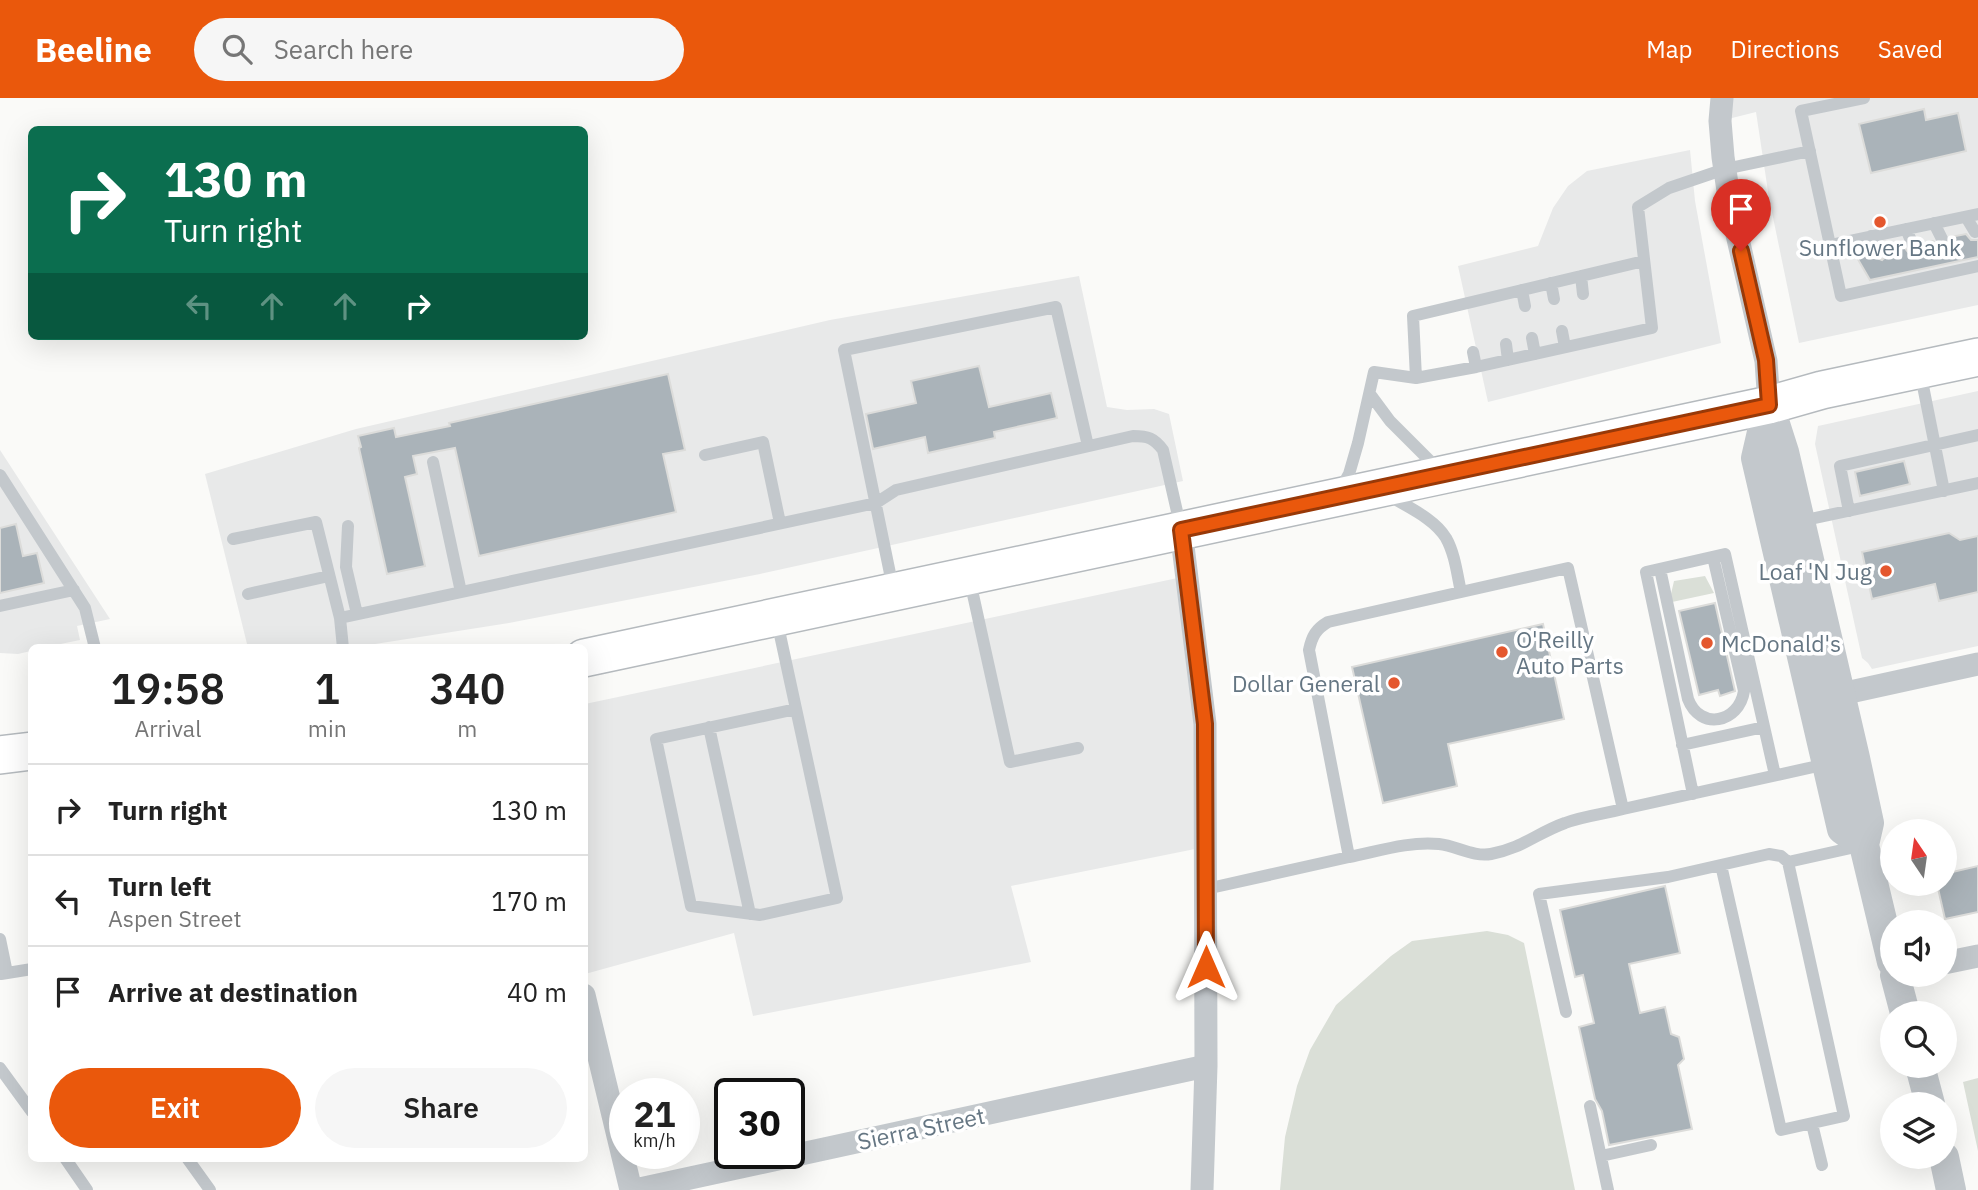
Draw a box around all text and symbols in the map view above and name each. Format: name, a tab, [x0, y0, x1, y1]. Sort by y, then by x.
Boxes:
search box	[194, 18, 684, 81]
text: Beeline	[35, 28, 152, 71]
icon: search	[218, 30, 256, 68]
text: Search here	[274, 32, 413, 66]
text: Map	[1646, 33, 1692, 65]
text: Directions	[1730, 33, 1840, 65]
text: Saved	[1878, 33, 1943, 65]
text: 130 m	[164, 147, 308, 210]
icon: right	[49, 154, 140, 245]
pin	[1711, 179, 1771, 251]
icon: arrive	[1722, 190, 1760, 228]
text: Turn right	[164, 209, 302, 251]
marker: Sunflower Bank	[1872, 214, 1888, 230]
place label: Sunflower Bank	[1799, 232, 1961, 262]
icon: left	[180, 287, 218, 325]
icon: ahead	[253, 287, 291, 325]
icon: ahead	[326, 287, 364, 325]
icon: right	[399, 287, 437, 325]
place label: Loaf 'N Jug	[1758, 556, 1872, 586]
marker: Loaf 'N Jug	[1878, 563, 1894, 579]
place label: O'Reilly Auto Parts	[1516, 624, 1624, 680]
place label: McDonald's	[1721, 628, 1841, 658]
marker: McDonald's	[1699, 635, 1715, 651]
marker: O'Reilly Auto Parts	[1494, 644, 1510, 660]
text: 19:58	[111, 661, 225, 716]
text: 1	[315, 661, 340, 716]
text: 340	[430, 661, 505, 716]
place label: Dollar General	[1232, 668, 1380, 698]
marker: Dollar General	[1386, 675, 1402, 691]
text: Arrival	[134, 713, 201, 743]
text: min	[308, 713, 347, 743]
text: m	[457, 713, 477, 743]
icon: right	[49, 791, 87, 829]
text: Turn right	[108, 793, 227, 827]
text: 130 m	[491, 793, 567, 827]
north arrow	[1880, 819, 1956, 896]
map controls	[1880, 819, 1957, 1169]
text: Turn left	[108, 869, 211, 903]
icon: left	[49, 882, 87, 920]
text: 170 m	[491, 884, 567, 918]
text: Aspen Street	[108, 903, 242, 933]
button: sound	[1880, 910, 1957, 987]
position arrow	[1169, 930, 1243, 1004]
icon: arrive	[49, 973, 87, 1011]
text: Arrive at destination	[108, 975, 358, 1009]
text: 40 m	[507, 975, 567, 1009]
button: search	[1880, 1001, 1957, 1078]
button: Exit	[49, 1068, 301, 1148]
button: Share	[315, 1068, 567, 1148]
speed limit sign: 30	[714, 1078, 805, 1169]
text: 21	[633, 1091, 676, 1137]
button: layers	[1880, 1092, 1957, 1169]
street label: Sierra Street	[855, 1100, 987, 1156]
text: km/h	[633, 1129, 676, 1152]

